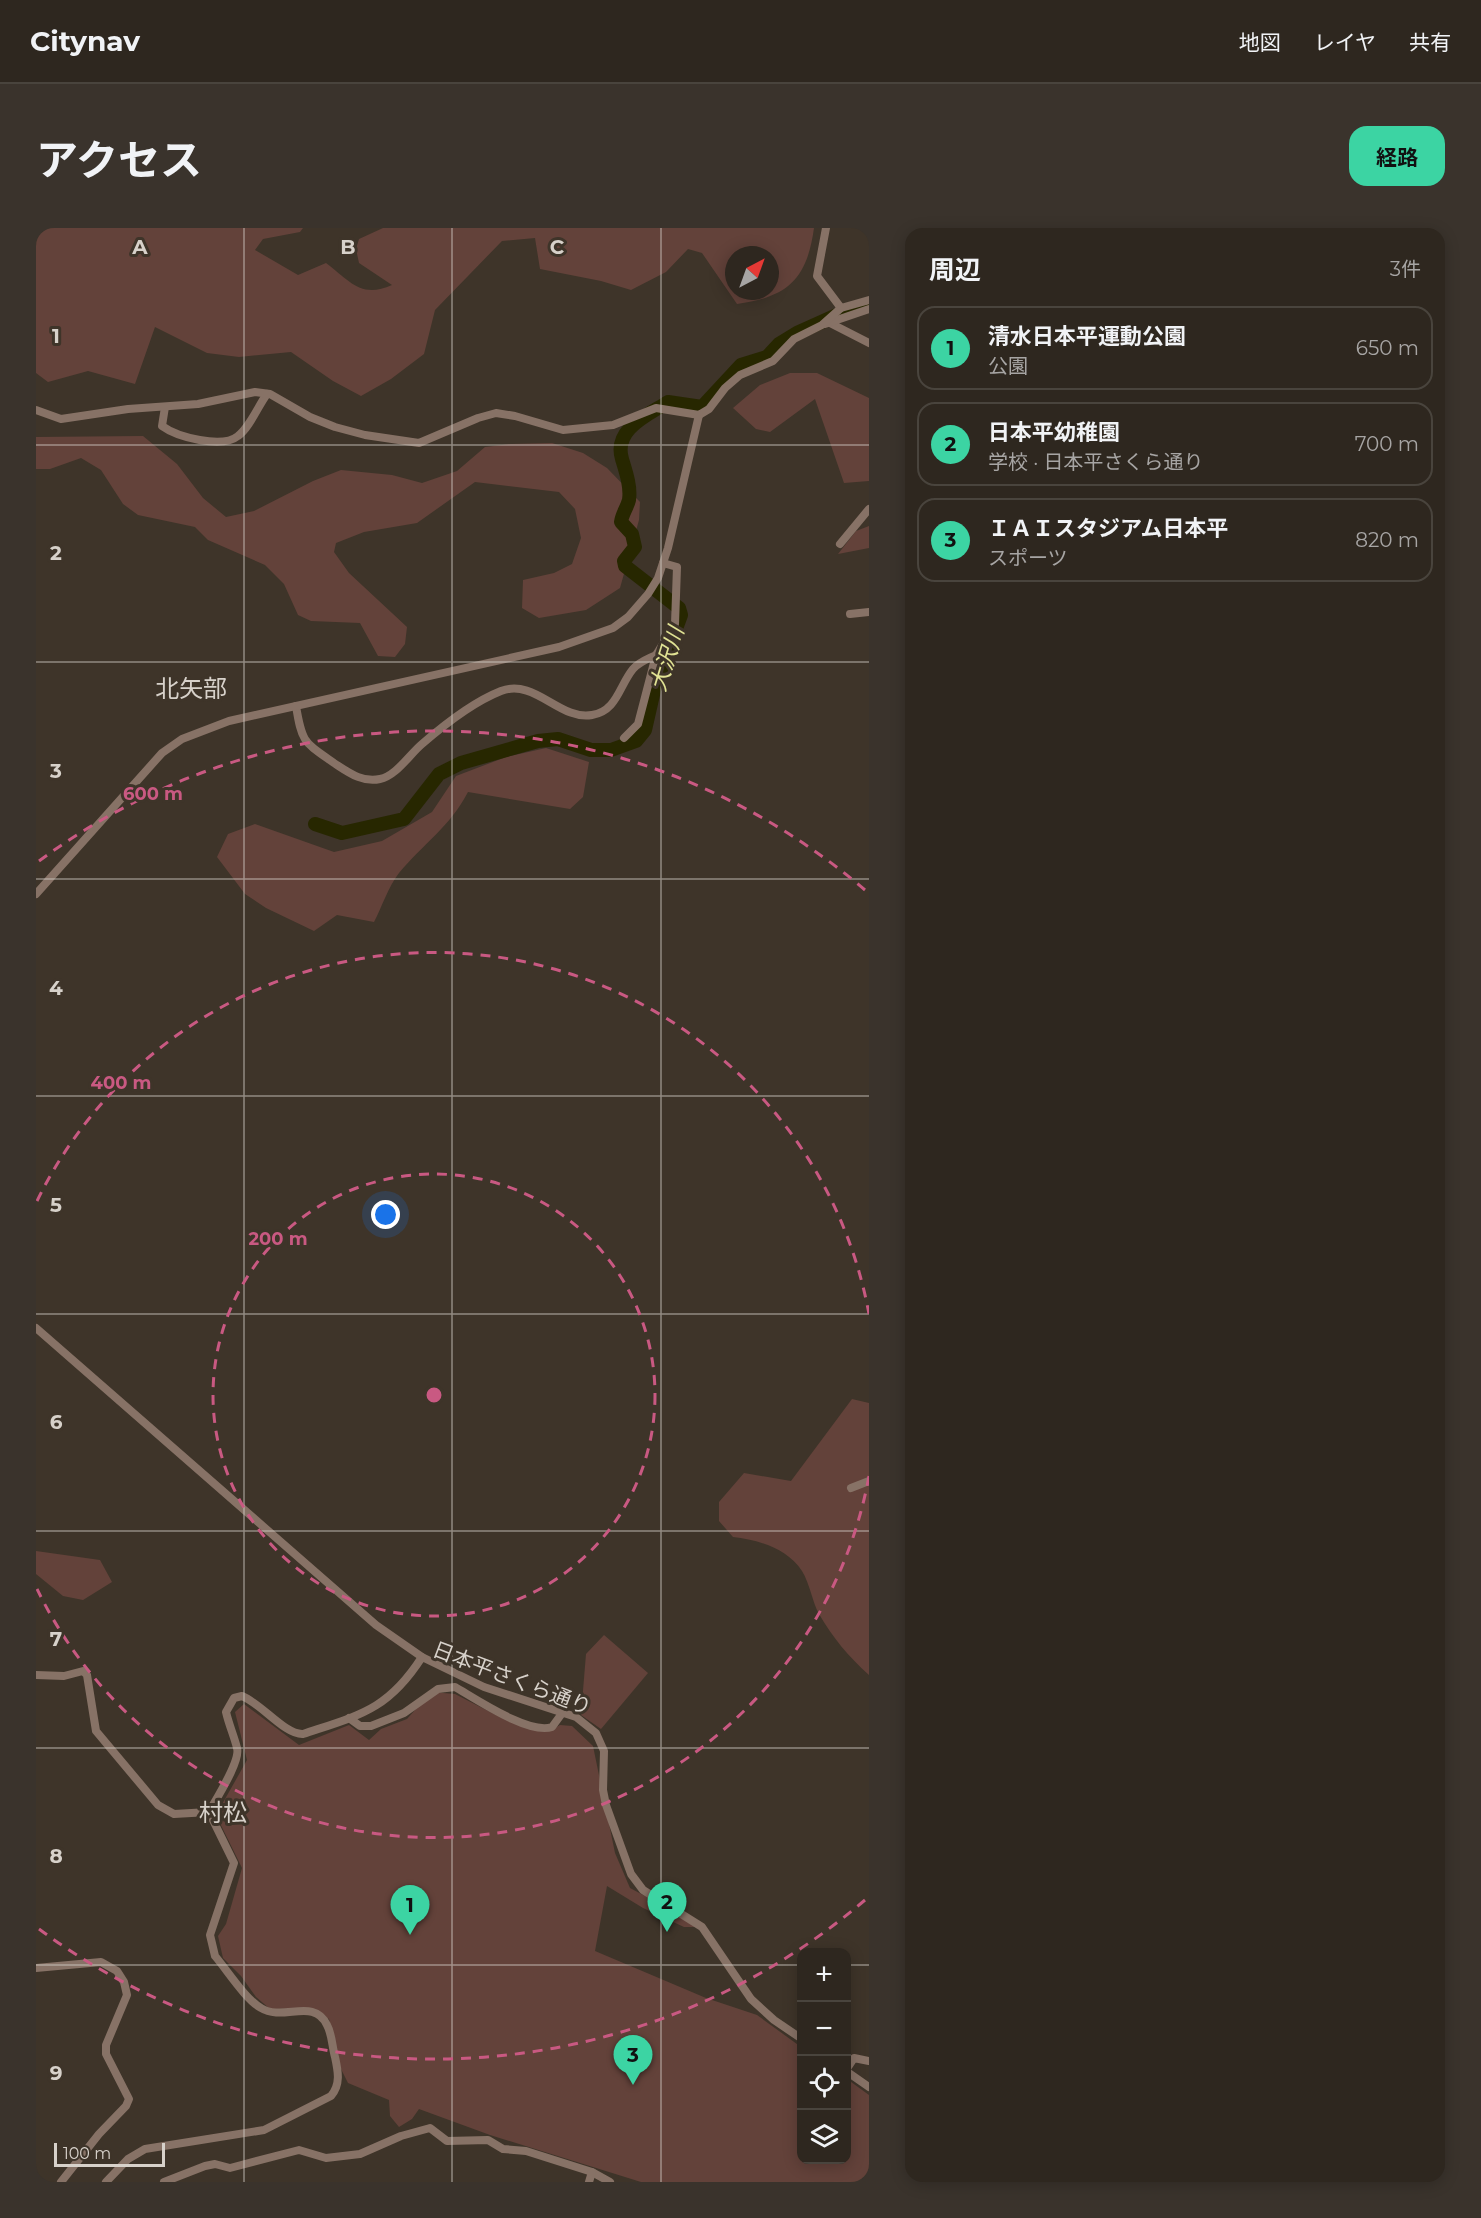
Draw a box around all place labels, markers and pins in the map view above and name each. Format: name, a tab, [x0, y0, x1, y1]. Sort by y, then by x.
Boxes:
centre of rings	[424, 1385, 444, 1405]
pin: 2	[648, 1882, 686, 1932]
pin: 1	[390, 1886, 430, 1935]
pin: 3	[614, 2036, 652, 2085]

